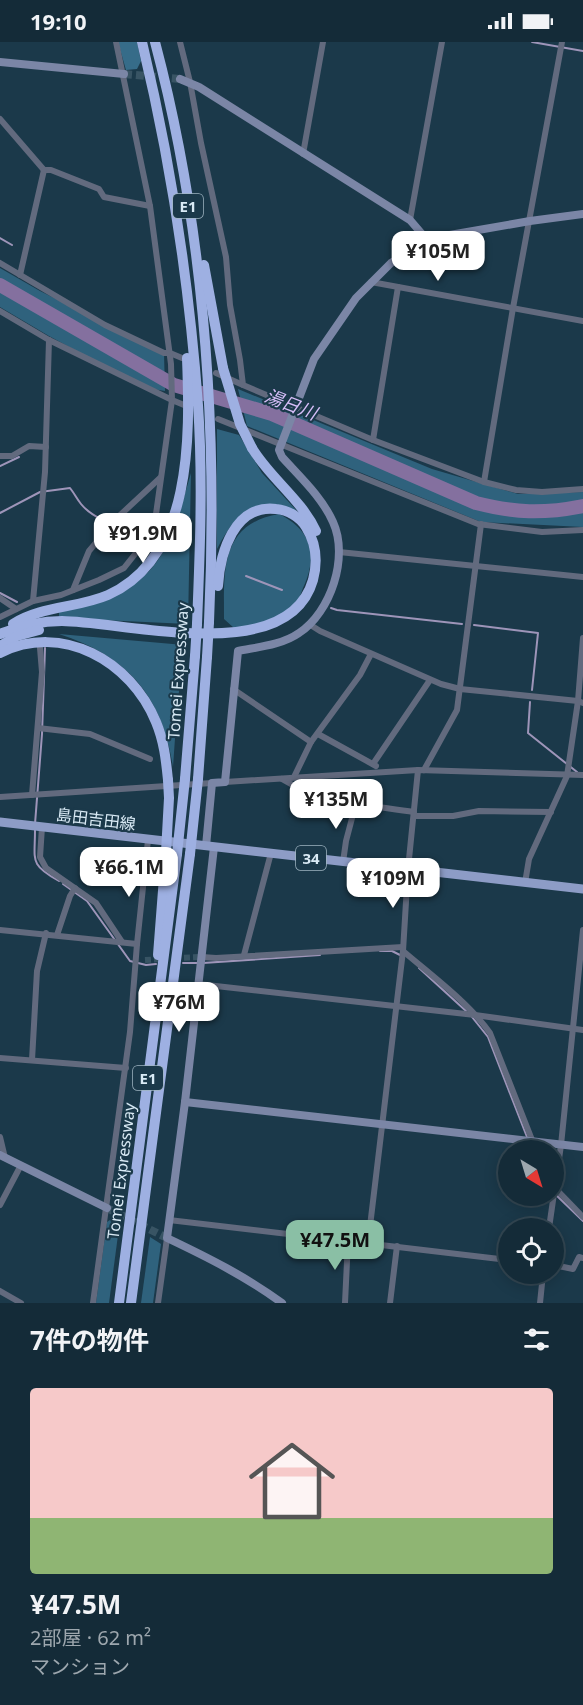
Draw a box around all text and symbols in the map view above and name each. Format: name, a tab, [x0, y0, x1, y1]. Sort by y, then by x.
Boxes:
text: 19:10	[30, 6, 87, 36]
road number: E1	[173, 194, 203, 218]
pin: ¥105M	[396, 231, 480, 282]
text: ¥105M	[406, 237, 470, 264]
water label: 湯日川	[261, 383, 322, 426]
pin: ¥91.9M	[94, 513, 192, 564]
text: ¥91.9M	[108, 519, 178, 546]
street label: Tomei Expressway	[162, 601, 194, 740]
pin: ¥135M	[294, 779, 378, 830]
text: ¥135M	[304, 785, 368, 812]
street label: 島田吉田線	[55, 803, 137, 835]
road number: 34	[296, 846, 326, 870]
pin: ¥66.1M	[80, 847, 178, 898]
text: ¥66.1M	[94, 853, 164, 880]
pin: ¥109M	[351, 858, 435, 909]
text: ¥109M	[361, 864, 425, 891]
pin: ¥76M	[143, 982, 215, 1033]
text: ¥76M	[152, 988, 206, 1015]
road number: E1	[133, 1066, 163, 1090]
street label: Tomei Expressway	[102, 1101, 140, 1240]
north arrow	[498, 1140, 564, 1206]
map controls	[498, 1140, 564, 1284]
button: locate	[498, 1218, 564, 1284]
pin: ¥47.5M	[286, 1220, 384, 1271]
text: ¥47.5M	[300, 1226, 370, 1253]
text: 7件の物件	[30, 1322, 149, 1358]
icon: filters	[520, 1323, 553, 1356]
icon: home	[238, 1427, 346, 1535]
text: ¥47.5M	[30, 1586, 121, 1622]
text: 2部屋 · 62 m²	[30, 1624, 151, 1651]
text: マンション	[30, 1653, 130, 1680]

